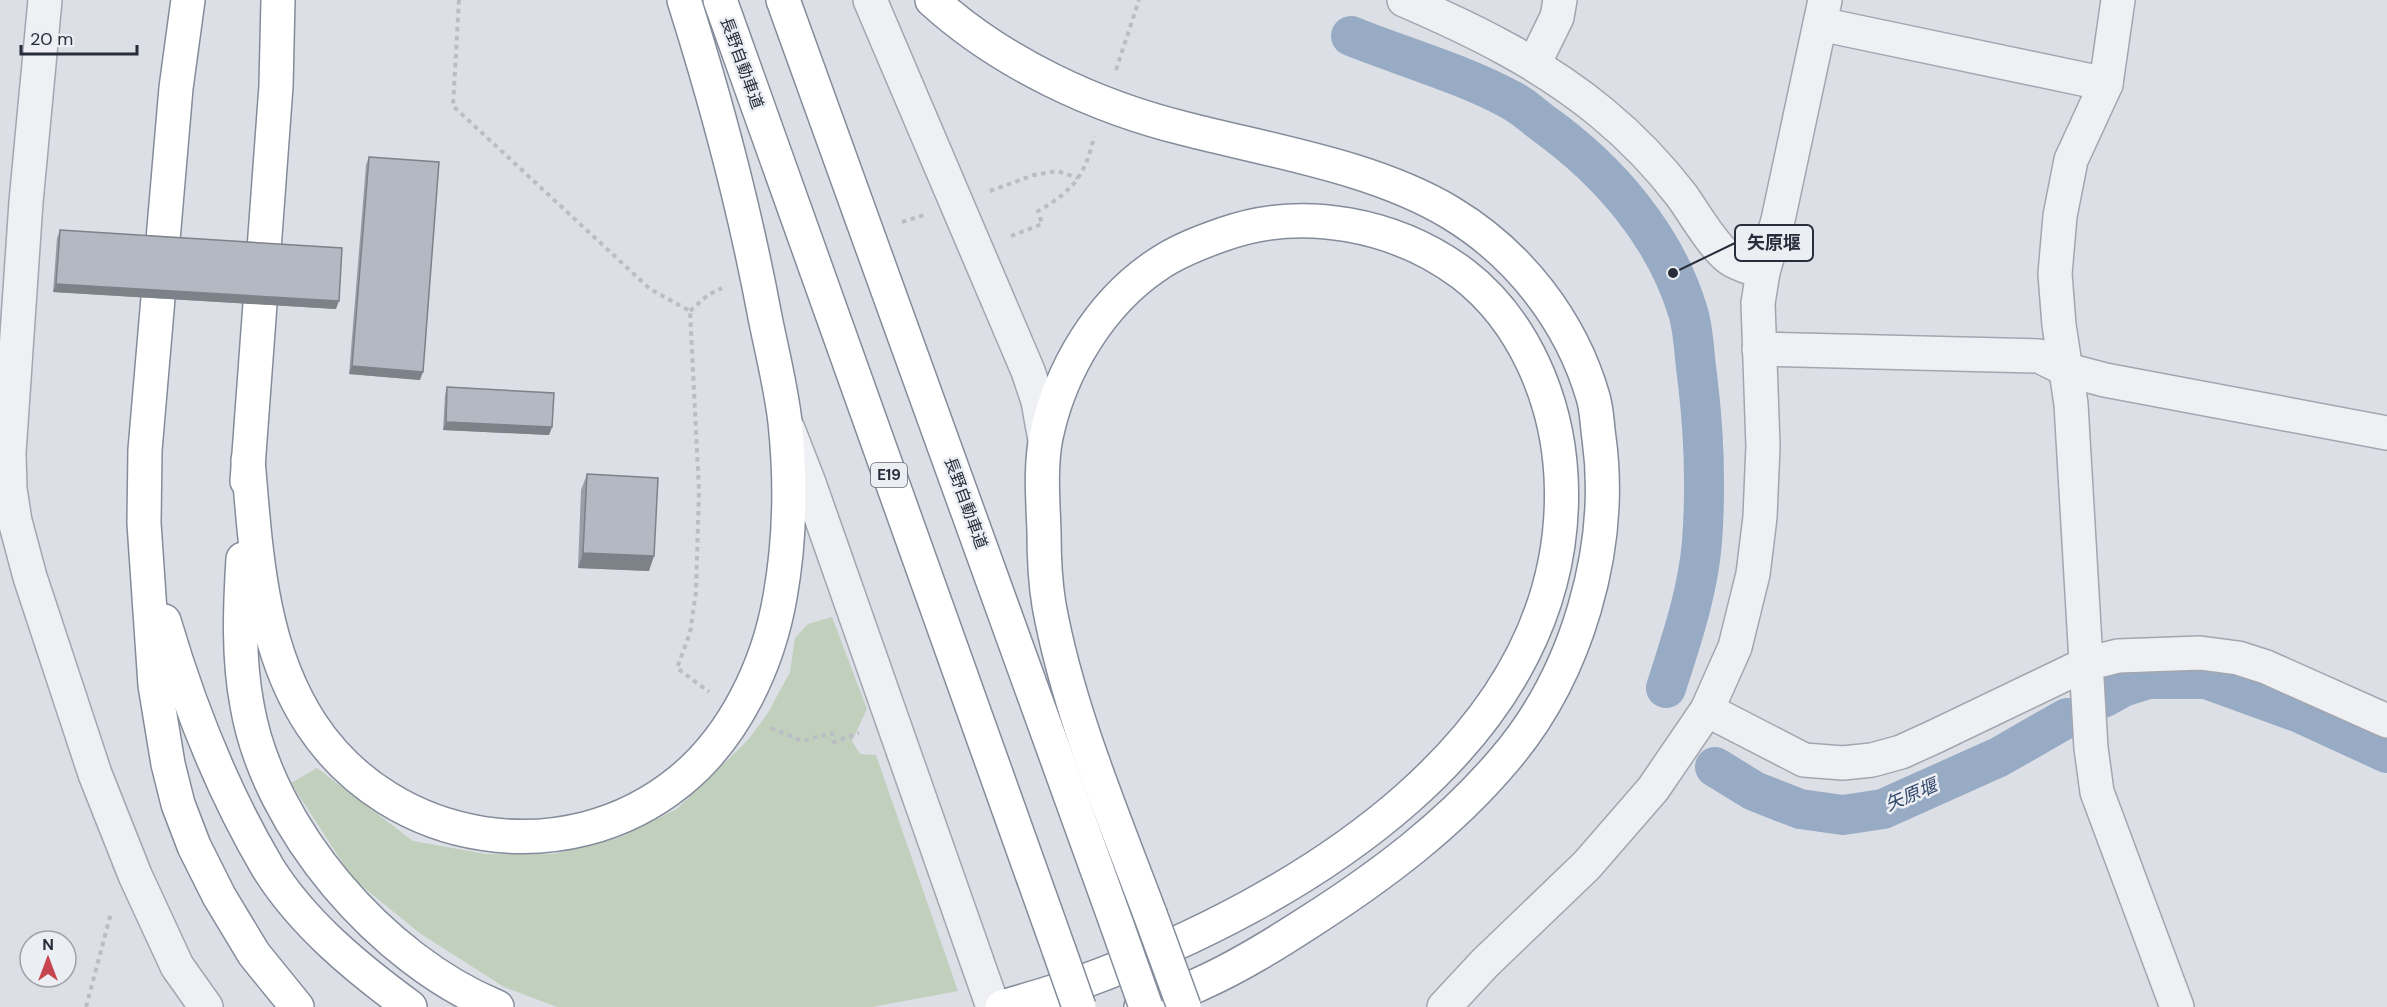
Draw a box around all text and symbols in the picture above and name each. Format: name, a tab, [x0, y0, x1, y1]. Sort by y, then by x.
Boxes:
street label: 長野自動車道	[716, 14, 768, 112]
scale bar	[21, 18, 136, 56]
text: 20 m	[30, 27, 73, 51]
callout: 矢原堰	[1735, 225, 1813, 261]
text: 矢原堰	[1747, 231, 1801, 255]
street label: 長野自動車道	[940, 454, 992, 552]
road number: E19	[871, 463, 907, 487]
water label: 矢原堰	[1881, 772, 1943, 817]
north arrow	[18, 929, 78, 989]
text: N	[42, 934, 54, 955]

